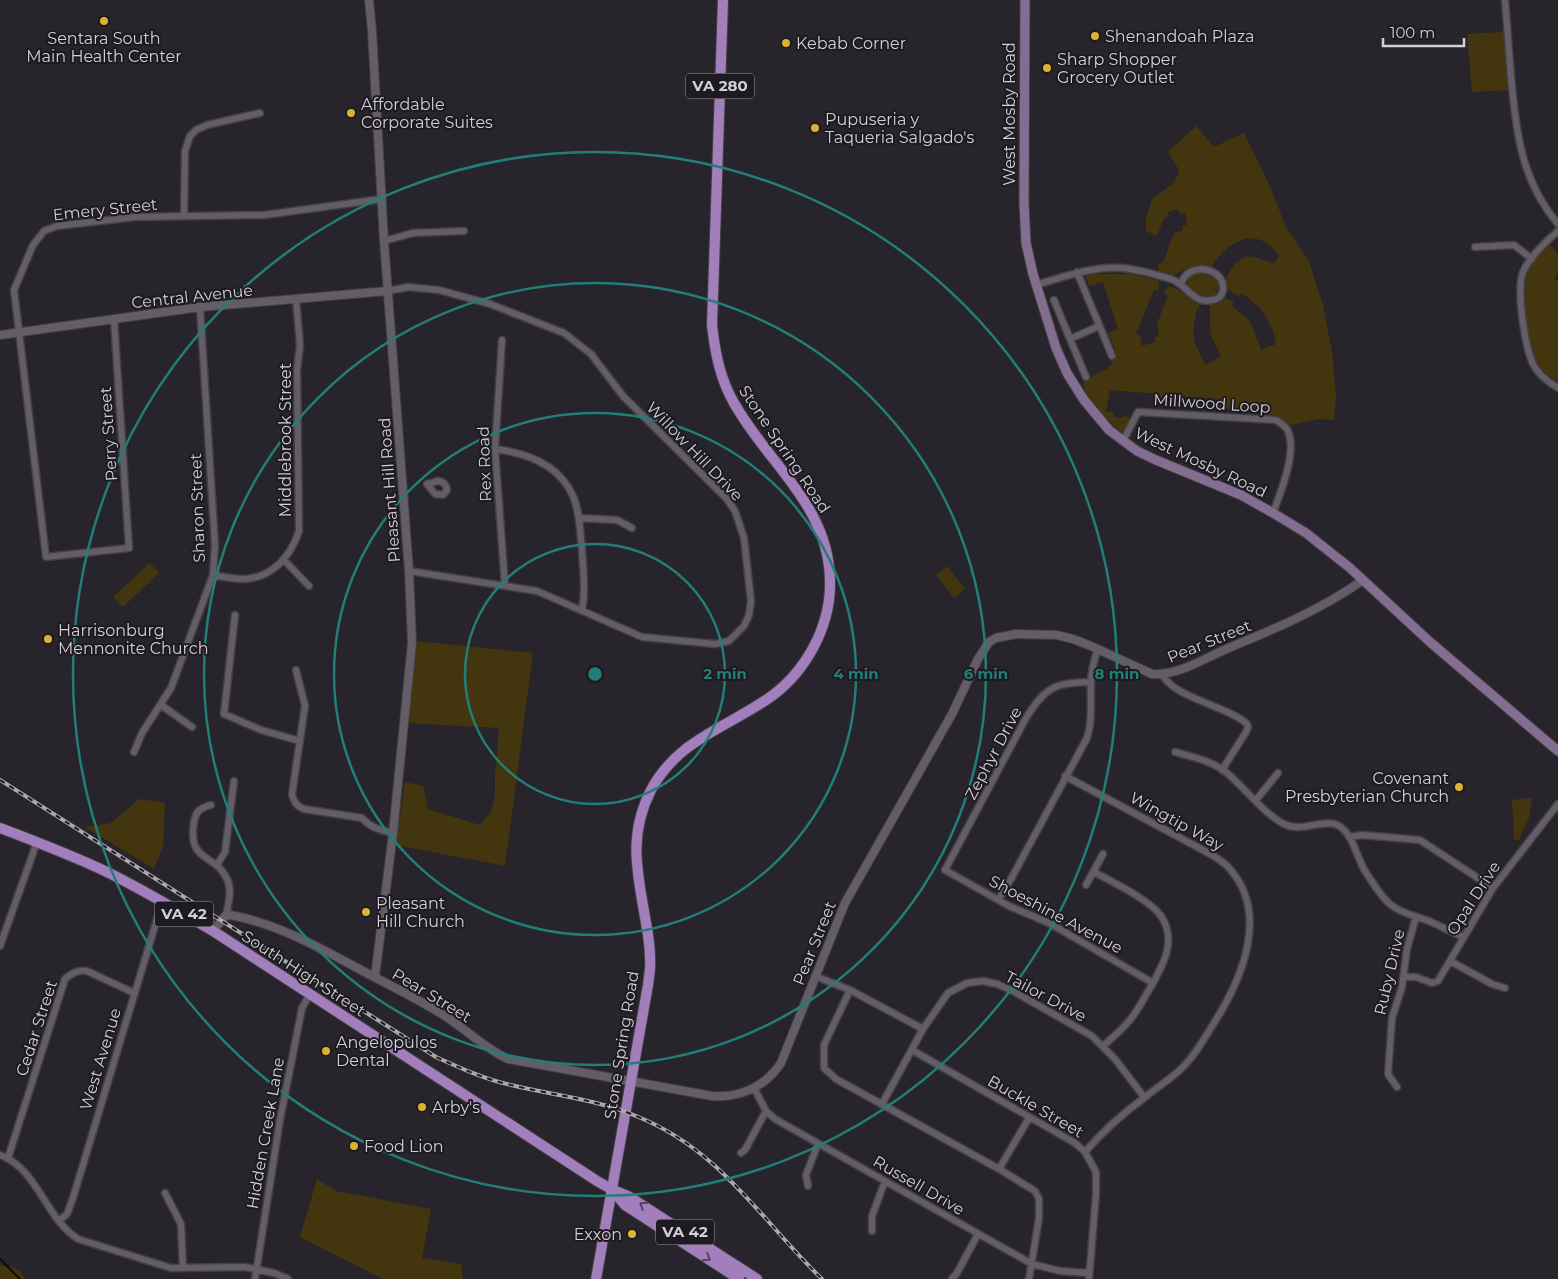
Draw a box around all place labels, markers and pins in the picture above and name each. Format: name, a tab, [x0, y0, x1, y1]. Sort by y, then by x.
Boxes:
marker: Sentara South Main Health Center	[98, 15, 110, 27]
place label: Shenandoah Plaza	[1105, 27, 1255, 46]
place label: Sentara South Main Health Center	[26, 29, 182, 66]
marker: Shenandoah Plaza	[1089, 30, 1101, 42]
place label: Kebab Corner	[796, 34, 906, 53]
marker: Kebab Corner	[780, 37, 792, 49]
place label: Sharp Shopper Grocery Outlet	[1057, 50, 1177, 87]
marker: Sharp Shopper Grocery Outlet	[1041, 62, 1053, 74]
place label: Affordable Corporate Suites	[361, 95, 493, 132]
marker: Affordable Corporate Suites	[345, 107, 357, 119]
place label: Pupuseria y Taqueria Salgado's	[825, 110, 975, 147]
marker: Pupuseria y Taqueria Salgado's	[809, 122, 821, 134]
place label: Harrisonburg Mennonite Church	[58, 621, 208, 658]
marker: Harrisonburg Mennonite Church	[42, 633, 54, 645]
centre of rings	[586, 665, 604, 683]
place label: Covenant Presbyterian Church	[1285, 769, 1450, 806]
marker: Covenant Presbyterian Church	[1453, 781, 1465, 793]
place label: Pleasant Hill Church	[376, 894, 465, 931]
marker: Pleasant Hill Church	[360, 906, 372, 918]
place label: Angelopulos Dental	[336, 1033, 437, 1070]
marker: Angelopulos Dental	[320, 1045, 332, 1057]
place label: Arby's	[432, 1098, 480, 1117]
marker: Arby's	[416, 1101, 428, 1113]
place label: Food Lion	[364, 1137, 444, 1156]
marker: Food Lion	[348, 1140, 360, 1152]
place label: Exxon	[574, 1225, 622, 1244]
marker: Exxon	[626, 1228, 638, 1240]

